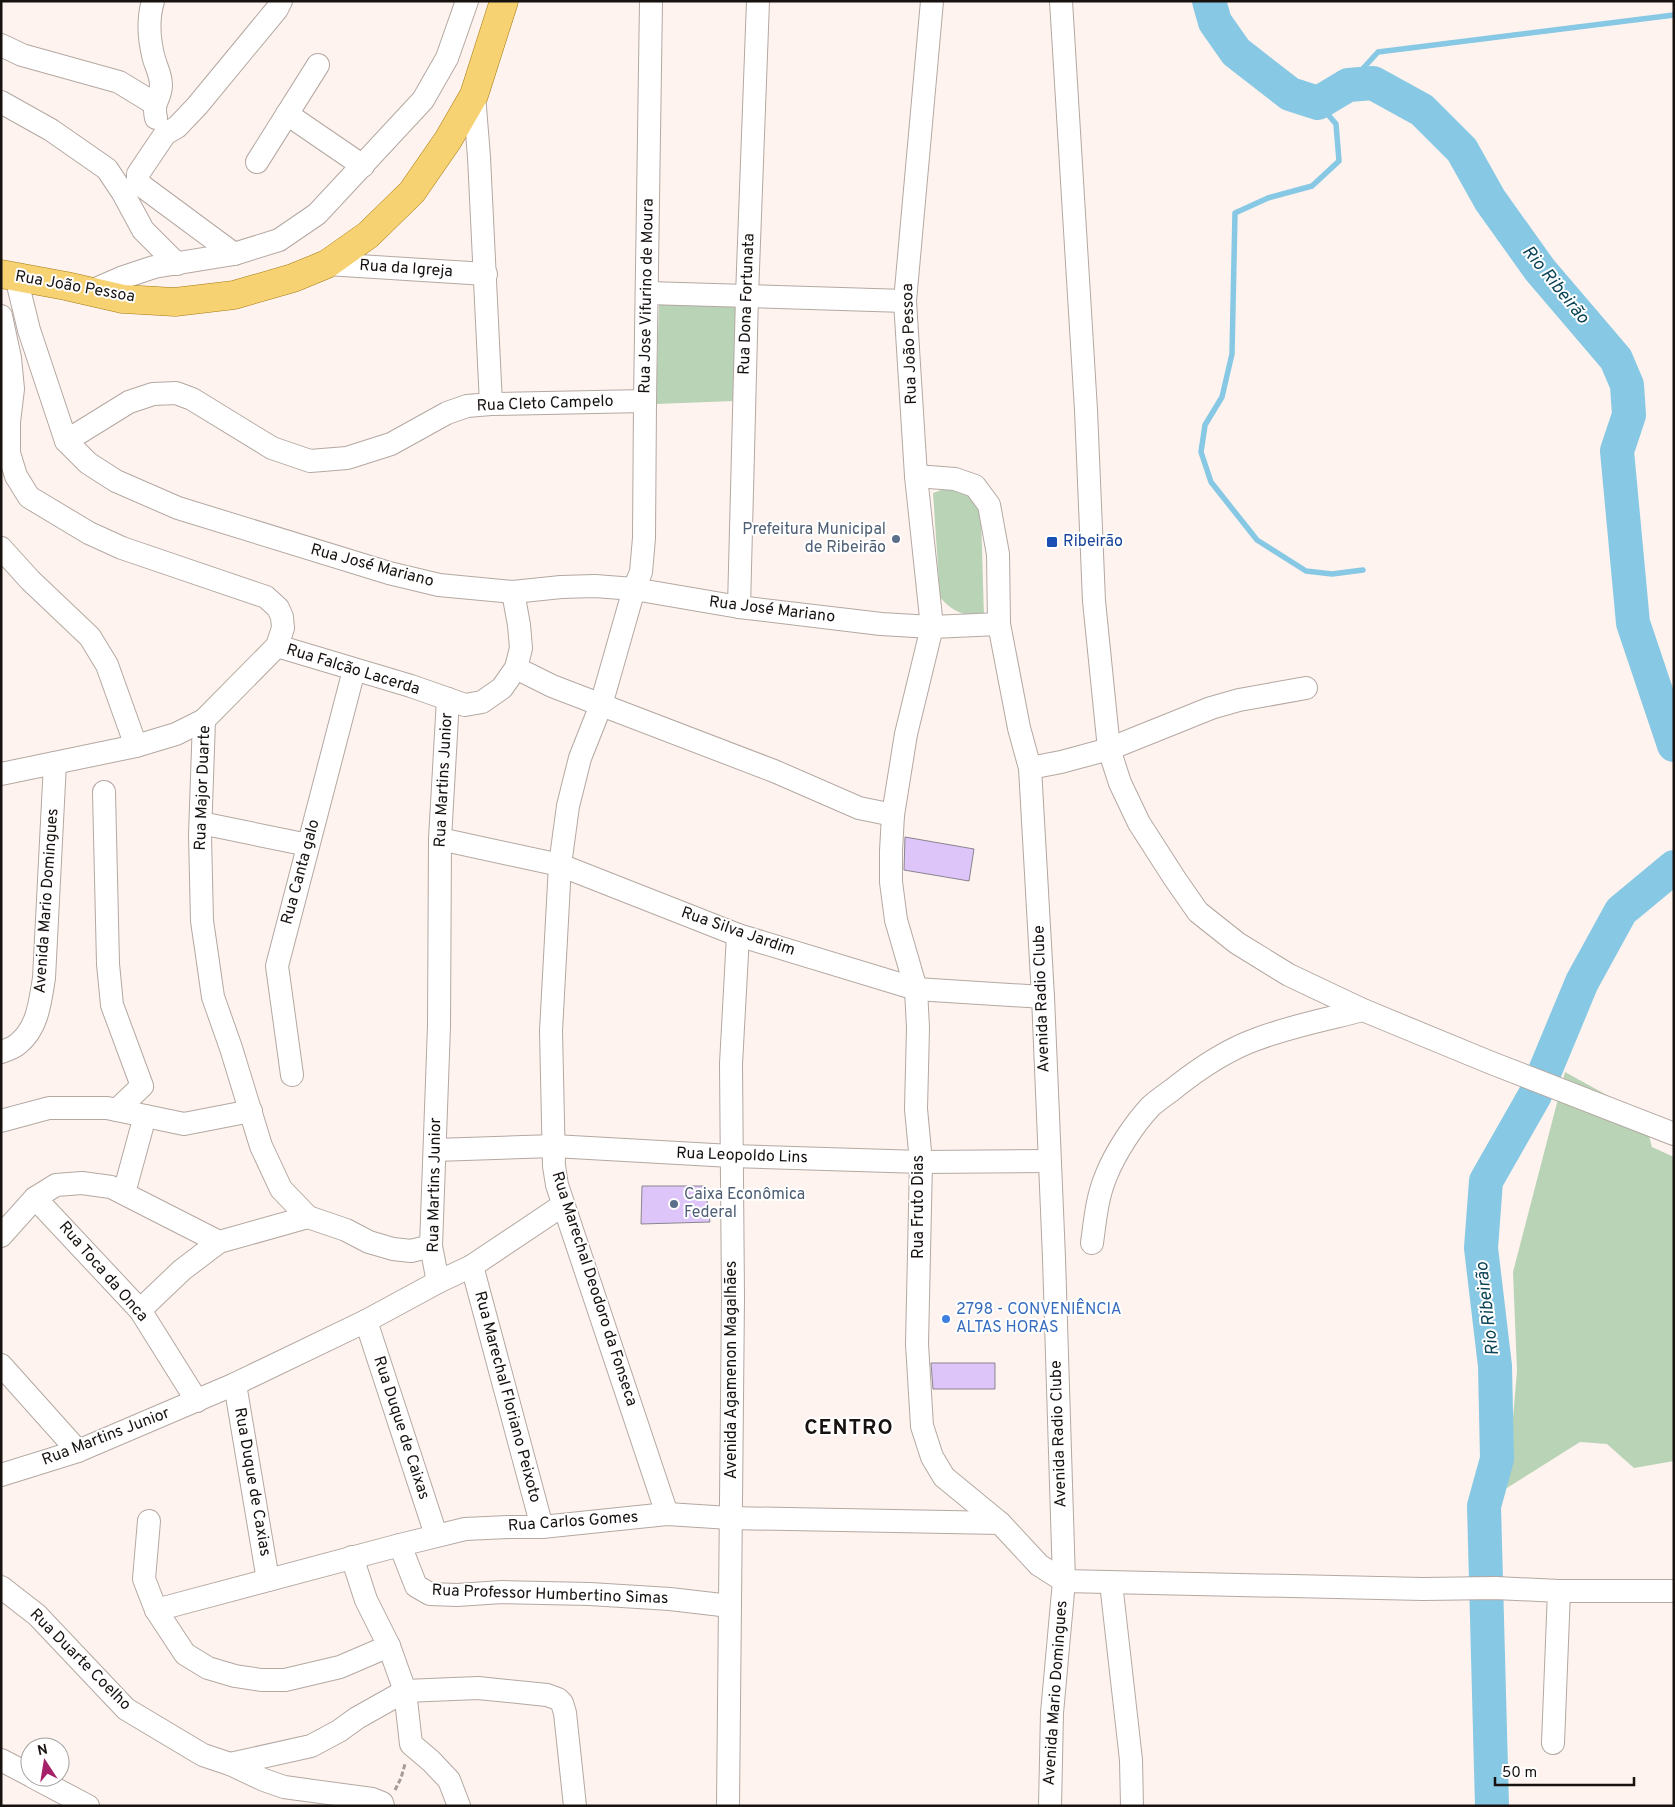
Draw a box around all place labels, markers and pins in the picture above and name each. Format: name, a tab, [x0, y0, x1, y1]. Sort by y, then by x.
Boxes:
place label: Prefeitura Municipal de Ribeirão	[742, 520, 886, 558]
place label: Ribeirão	[1063, 532, 1123, 552]
marker: Prefeitura Municipal de Ribeirão	[890, 533, 902, 545]
marker: Ribeirão	[1045, 535, 1059, 549]
place label: Caixa Econômica Federal	[684, 1185, 805, 1223]
marker: Caixa Econômica Federal	[668, 1198, 680, 1210]
place label: 2798 - CONVENIÊNCIA ALTAS HORAS	[956, 1298, 1122, 1338]
marker: 2798 - CONVENIÊNCIA ALTAS HORAS	[940, 1313, 952, 1325]

